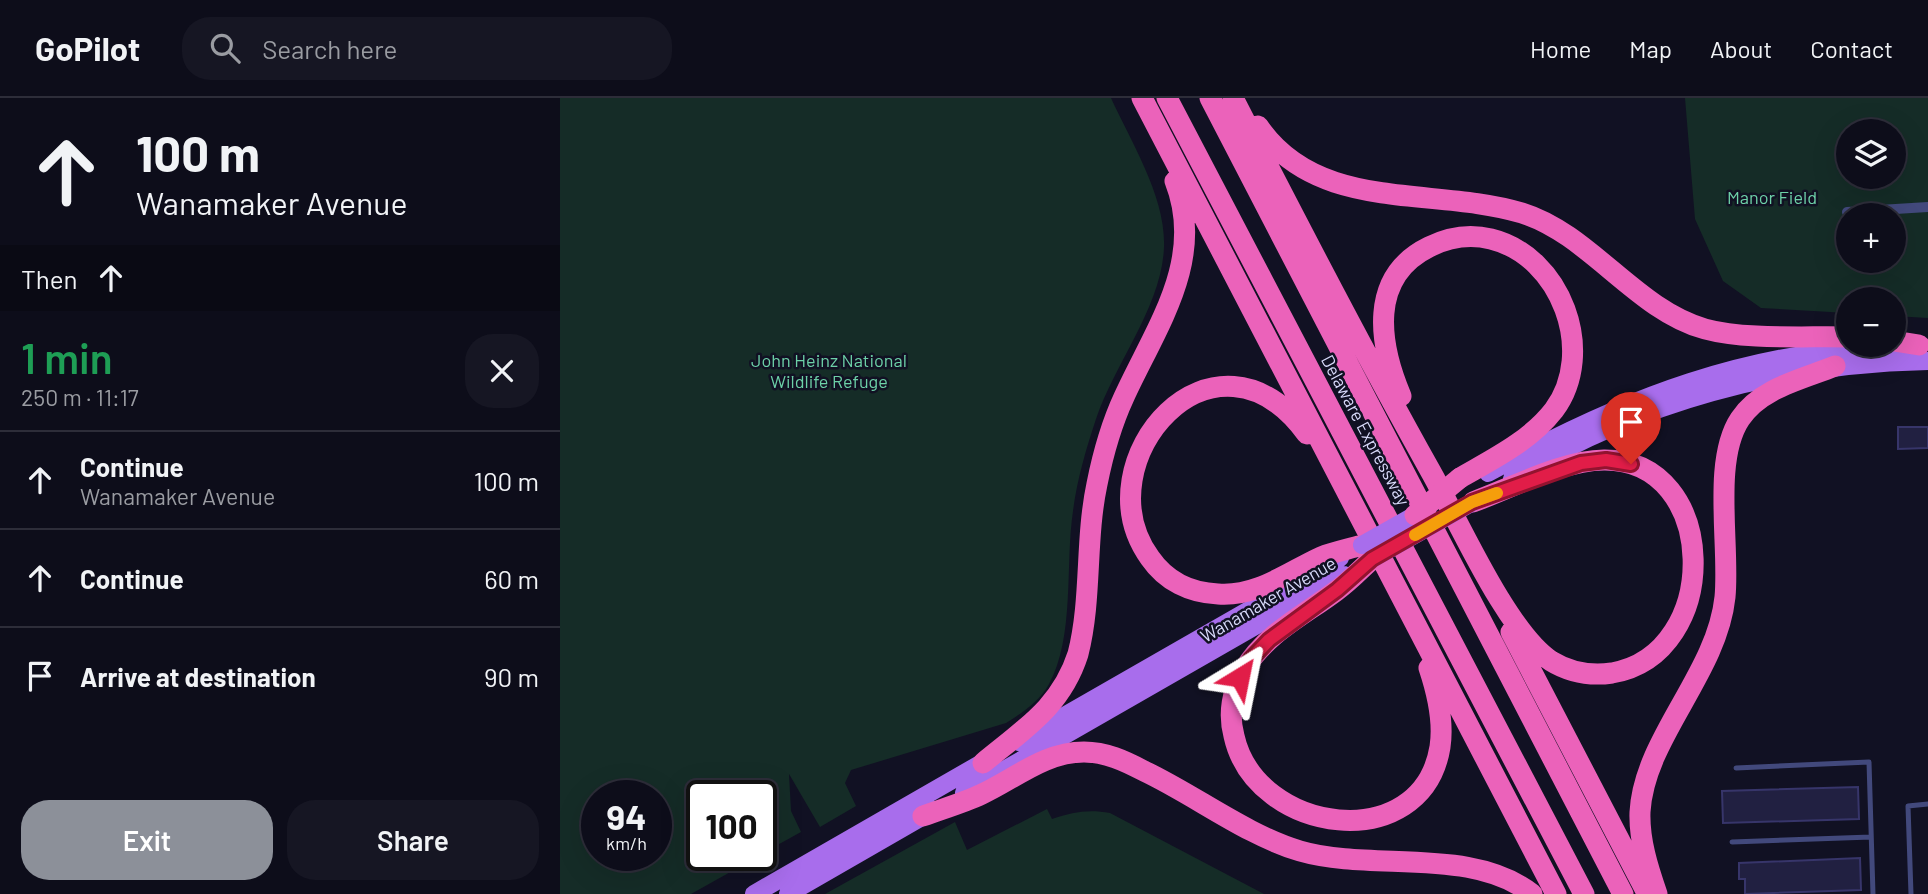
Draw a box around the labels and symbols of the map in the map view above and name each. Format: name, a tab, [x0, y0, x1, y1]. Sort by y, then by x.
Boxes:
park label: Manor Field	[1727, 186, 1817, 208]
park label: John Heinz National Wildlife Refuge	[751, 349, 907, 392]
street label: Delaware Expressway	[1317, 351, 1415, 509]
pin	[1601, 392, 1661, 464]
street label: Wanamaker Avenue	[1196, 551, 1340, 647]
position arrow	[1203, 640, 1277, 714]
speed limit sign: 100	[686, 780, 777, 871]

